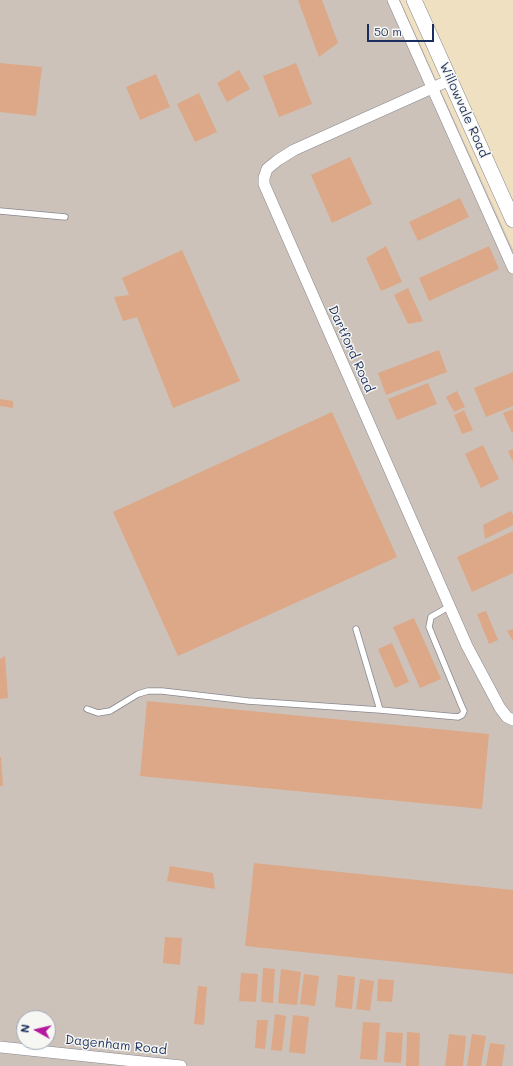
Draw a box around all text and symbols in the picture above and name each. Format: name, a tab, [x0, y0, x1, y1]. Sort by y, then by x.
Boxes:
scale bar	[369, 16, 436, 42]
text: 50 m	[374, 23, 402, 39]
street label: Willowvale Road	[436, 60, 492, 160]
street label: Dartford Road	[325, 303, 377, 395]
north arrow	[16, 1010, 56, 1050]
text: N	[17, 1023, 33, 1034]
street label: Dagenham Road	[64, 1032, 168, 1058]

